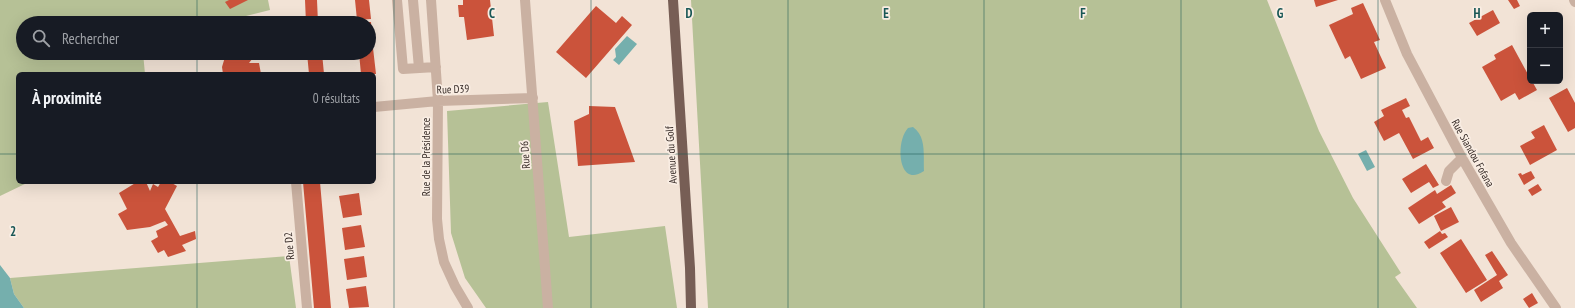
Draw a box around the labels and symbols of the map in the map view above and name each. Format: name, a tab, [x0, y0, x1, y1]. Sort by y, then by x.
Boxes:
text: C	[489, 5, 495, 22]
text: D	[686, 5, 693, 22]
text: E	[883, 5, 889, 22]
text: F	[1080, 5, 1086, 22]
text: G	[1277, 5, 1284, 22]
text: H	[1474, 5, 1481, 22]
street label: Rue D39	[436, 81, 470, 97]
street label: Rue de la Présidence	[419, 117, 433, 196]
street label: Rue Siandou Fofana	[1449, 117, 1497, 189]
street label: Avenue du Golf	[662, 125, 680, 184]
street label: Rue D6	[517, 141, 533, 169]
text: 2	[10, 223, 16, 240]
street label: Rue D2	[281, 232, 297, 260]

